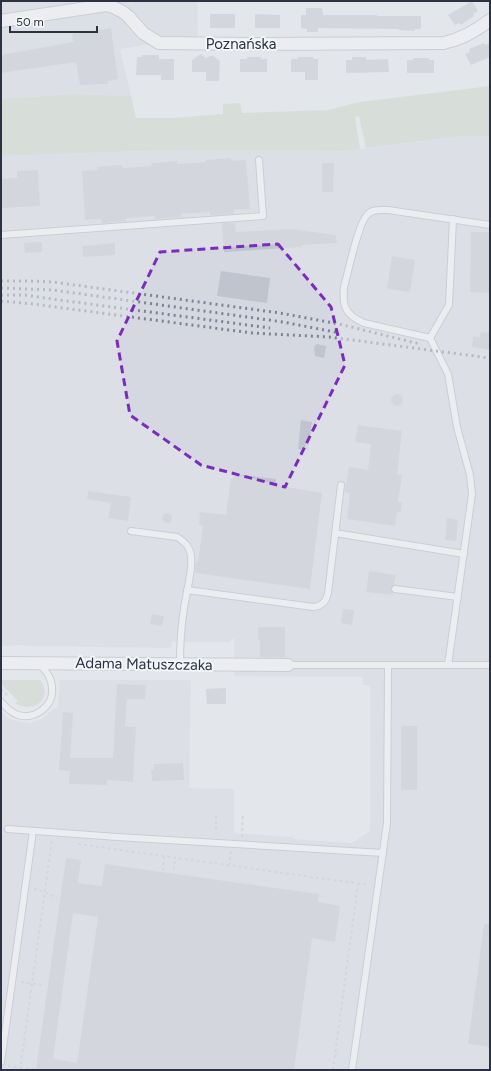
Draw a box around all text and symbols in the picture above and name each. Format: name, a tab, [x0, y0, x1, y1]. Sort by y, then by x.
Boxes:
scale bar	[10, 8, 97, 34]
text: 50 m	[16, 15, 44, 29]
street label: Poznańska	[206, 35, 276, 53]
street label: Adama Matuszczaka	[75, 654, 213, 674]

